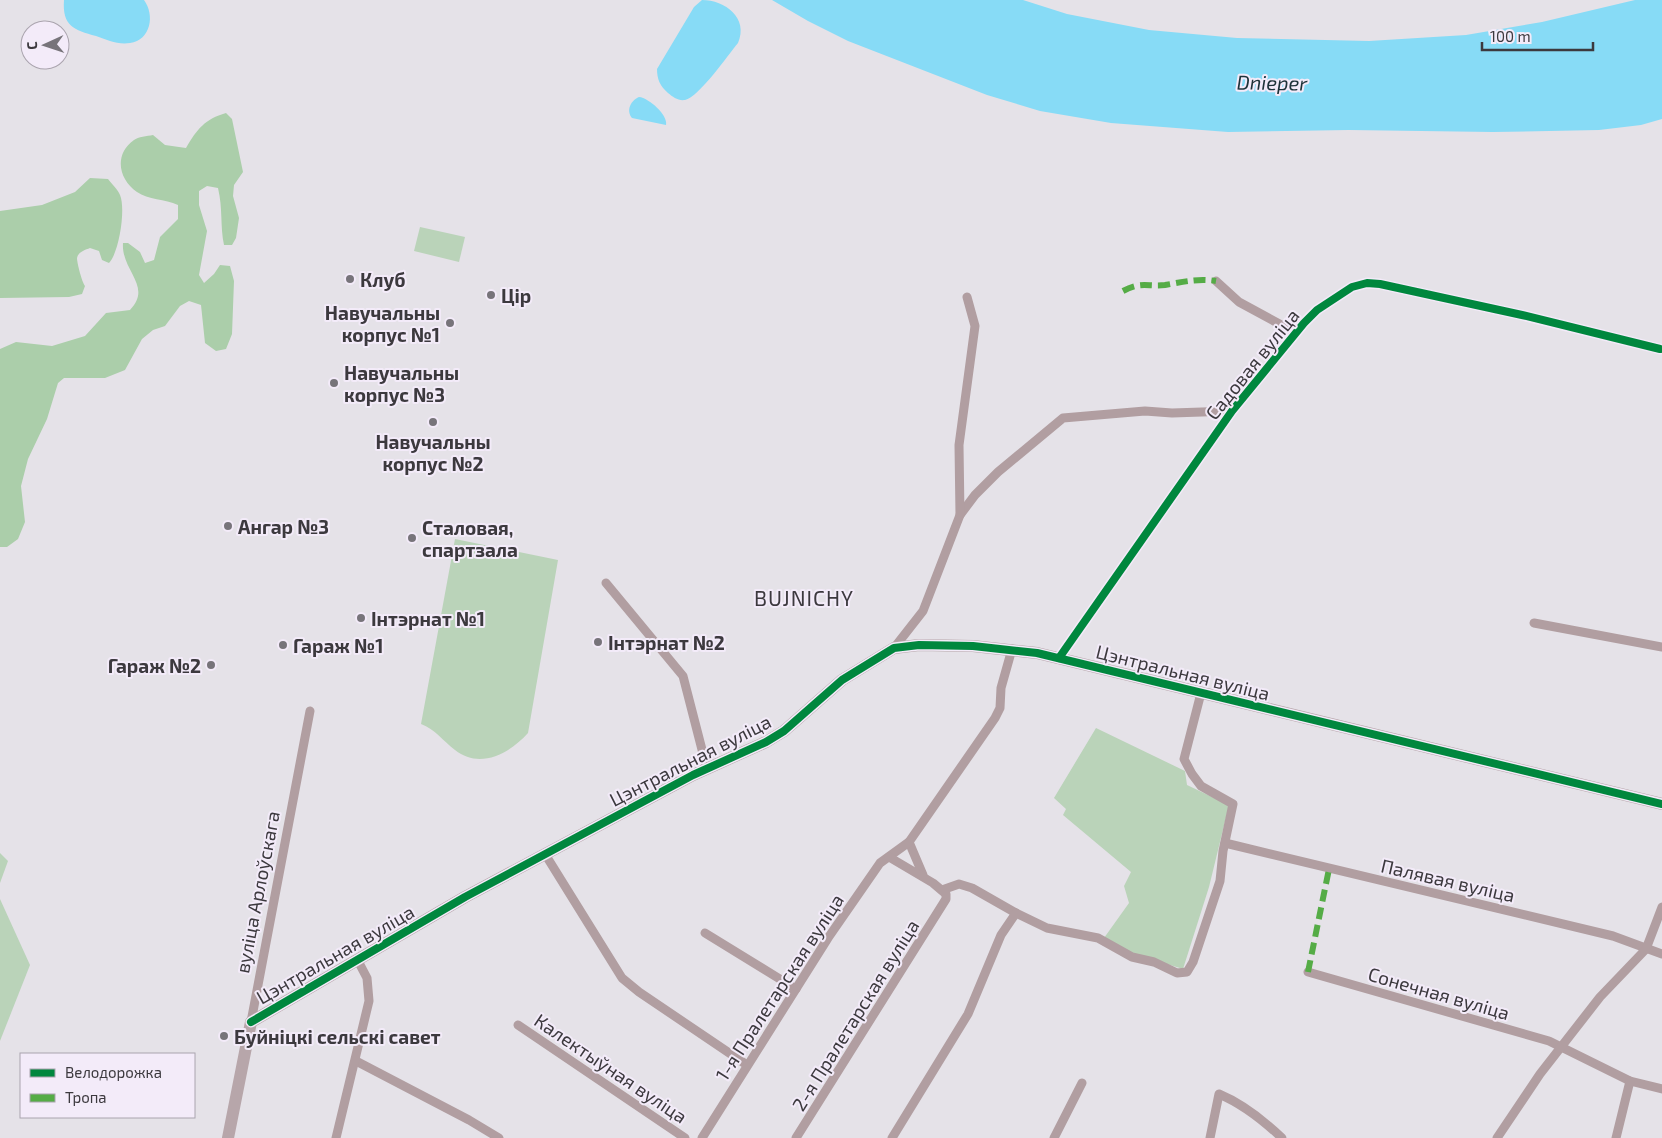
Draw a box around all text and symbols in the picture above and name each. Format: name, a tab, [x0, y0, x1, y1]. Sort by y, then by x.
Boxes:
north arrow	[20, 20, 70, 70]
scale bar	[1482, 20, 1593, 52]
text: 100 m	[1490, 27, 1531, 45]
text: С	[23, 41, 40, 50]
water label: Dnieper	[1236, 69, 1309, 95]
place label: Клуб	[360, 268, 406, 291]
marker: Клуб	[344, 273, 356, 285]
place label: Цір	[501, 284, 531, 307]
marker: Цір	[485, 289, 497, 301]
place label: Навучальны корпус №1	[325, 301, 440, 346]
street label: Садовая вуліца	[1200, 304, 1304, 425]
marker: Навучальны корпус №1	[444, 317, 456, 329]
place label: Навучальны корпус №3	[344, 361, 459, 406]
marker: Навучальны корпус №3	[328, 377, 340, 389]
marker: Навучальны корпус №2	[427, 416, 439, 428]
place label: Навучальны корпус №2	[375, 430, 491, 475]
place label: Ангар №3	[238, 515, 329, 538]
place label: Сталовая, спартзала	[422, 516, 518, 561]
marker: Ангар №3	[222, 520, 234, 532]
marker: Сталовая, спартзала	[406, 532, 418, 544]
district label: BUJNICHY	[754, 585, 854, 610]
place label: Інтэрнат №1	[371, 607, 485, 630]
marker: Інтэрнат №1	[355, 612, 367, 624]
place label: Інтэрнат №2	[608, 631, 725, 654]
place label: Гараж №1	[293, 634, 383, 657]
marker: Інтэрнат №2	[592, 636, 604, 648]
marker: Гараж №1	[277, 639, 289, 651]
street label: Цэнтральная вуліца	[1093, 639, 1272, 706]
place label: Гараж №2	[108, 654, 201, 677]
marker: Гараж №2	[205, 659, 217, 671]
street label: Цэнтральная вуліца	[605, 709, 775, 812]
street label: вуліца Арлоўскага	[230, 809, 285, 975]
street label: Палявая вуліца	[1379, 853, 1517, 908]
street label: 1-я Пралетарская вуліца	[710, 889, 849, 1085]
street label: Цэнтральная вуліца	[252, 899, 418, 1009]
street label: 2-я Пралетарская вуліца	[787, 915, 924, 1115]
street label: Сонечная вуліца	[1365, 962, 1512, 1025]
street label: Калектыўная вуліца	[530, 1008, 692, 1129]
place label: Буйніцкі сельскі савет	[234, 1025, 441, 1048]
marker: Буйніцкі сельскі савет	[218, 1030, 230, 1042]
legend	[20, 1053, 195, 1118]
text: Велодорожка	[65, 1063, 162, 1081]
text: Тропа	[65, 1088, 107, 1106]

